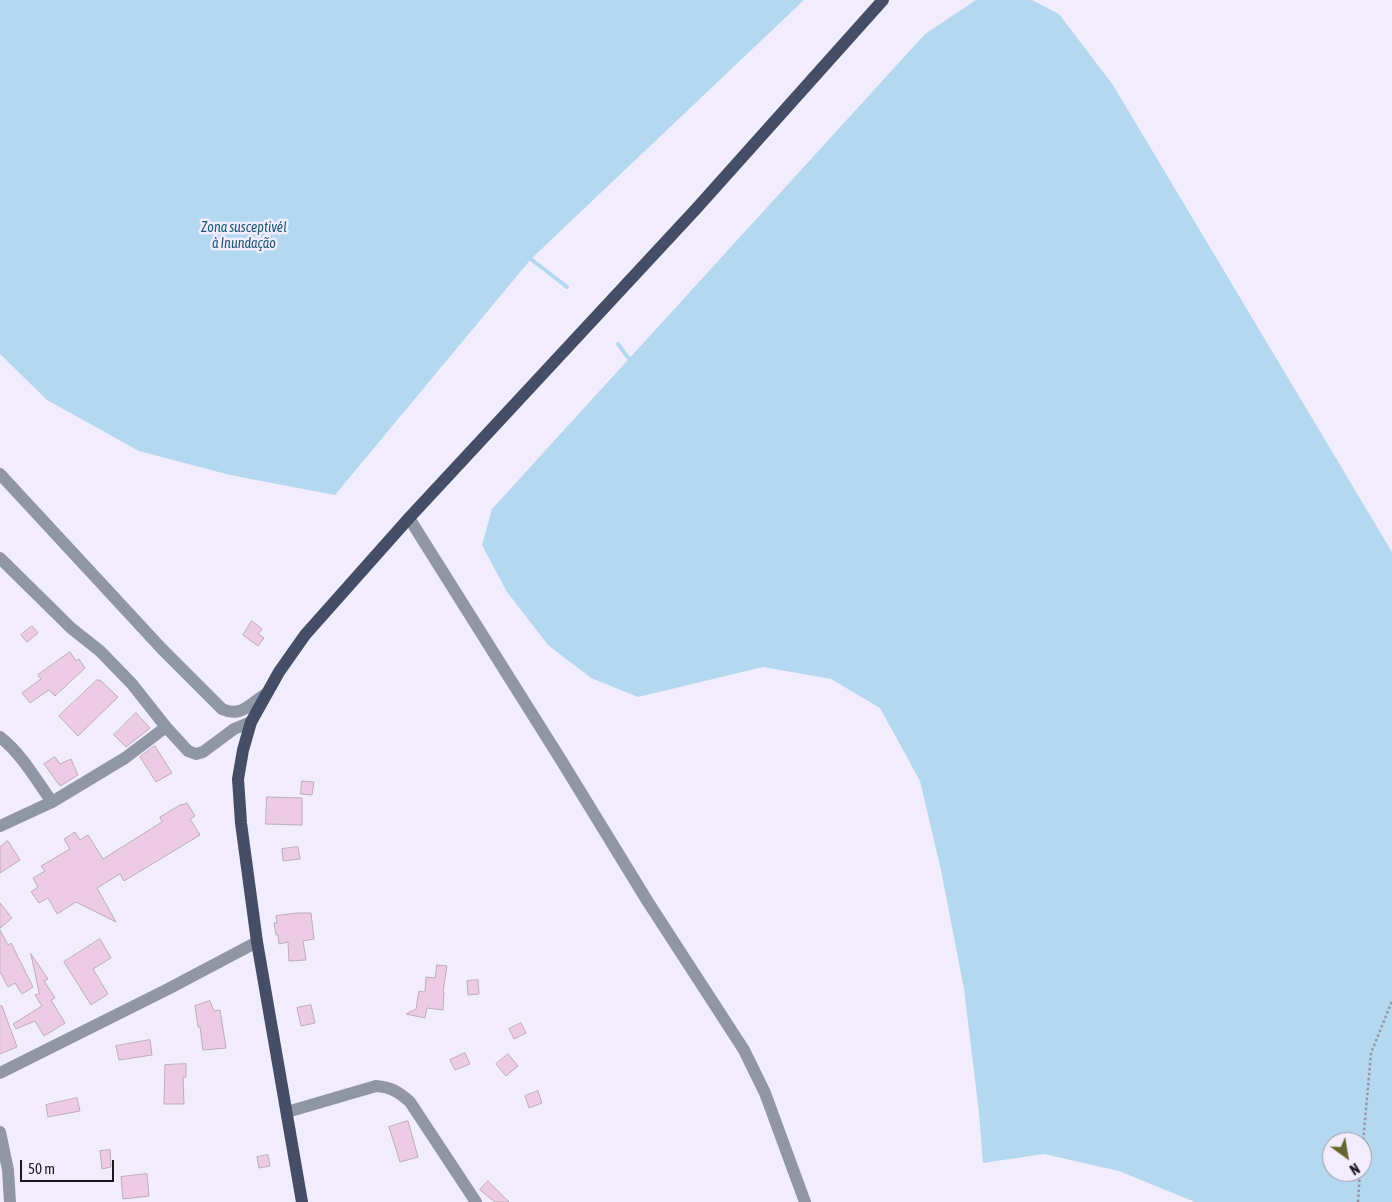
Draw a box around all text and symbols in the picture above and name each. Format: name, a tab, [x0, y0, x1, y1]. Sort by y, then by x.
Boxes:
water label: Zona susceptivél à Inundação	[201, 220, 287, 252]
north arrow	[1322, 1132, 1372, 1182]
scale bar	[22, 1150, 116, 1182]
text: 50 m	[28, 1160, 55, 1177]
text: N	[1347, 1160, 1362, 1178]

